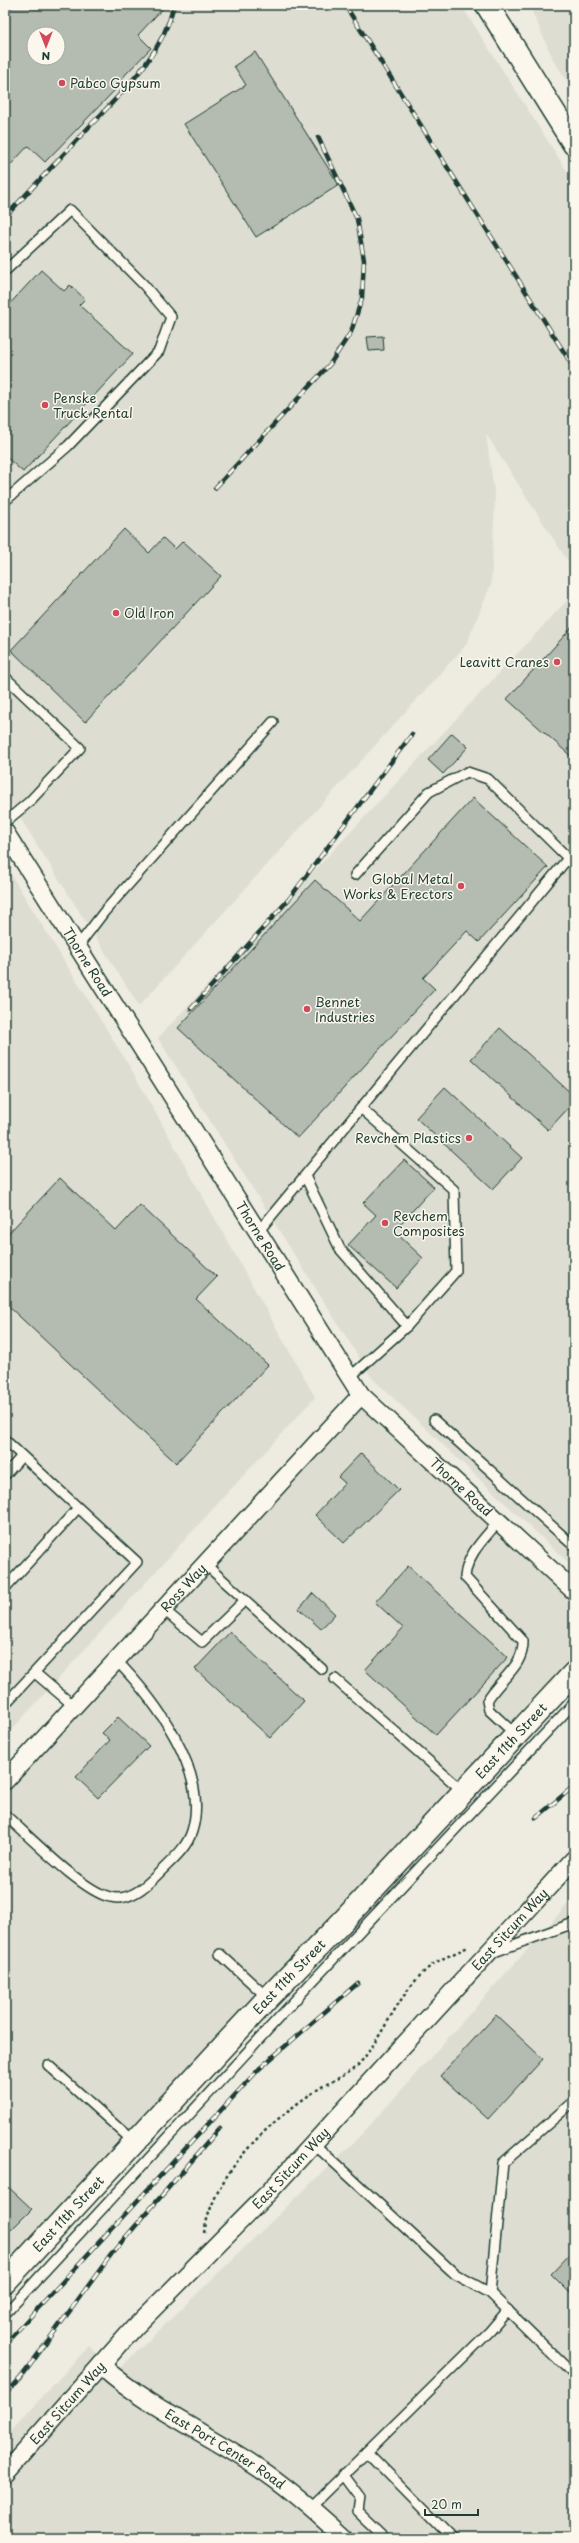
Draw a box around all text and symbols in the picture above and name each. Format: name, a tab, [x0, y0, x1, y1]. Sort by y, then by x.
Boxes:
north arrow	[26, 26, 66, 66]
text: N	[41, 48, 50, 65]
place label: Pabco Gypsum	[70, 73, 161, 92]
marker: Pabco Gypsum	[57, 78, 67, 88]
place label: Penske Truck Rental	[53, 388, 133, 422]
marker: Penske Truck Rental	[40, 400, 50, 410]
place label: Old Iron	[124, 603, 174, 622]
marker: Old Iron	[111, 608, 121, 618]
place label: Leavitt Cranes	[459, 652, 549, 671]
marker: Leavitt Cranes	[552, 657, 562, 667]
place label: Global Metal Works & Erectors	[343, 869, 453, 903]
marker: Global Metal Works & Erectors	[456, 881, 466, 891]
street label: Thorne Road	[59, 923, 117, 1000]
place label: Bennet Industries	[315, 992, 375, 1026]
marker: Bennet Industries	[302, 1004, 312, 1014]
place label: Revchem Plastics	[355, 1128, 461, 1147]
marker: Revchem Plastics	[464, 1133, 474, 1143]
street label: Thorne Road	[232, 1197, 290, 1274]
place label: Revchem Composites	[393, 1206, 465, 1240]
marker: Revchem Composites	[380, 1218, 390, 1228]
street label: Thorne Road	[426, 1453, 497, 1520]
street label: Ross Way	[156, 1559, 210, 1616]
street label: East 11th Street	[470, 1698, 551, 1782]
street label: East Sitcum Way	[467, 1884, 552, 1974]
street label: East 11th Street	[248, 1935, 329, 2018]
street label: East Sitcum Way	[247, 2123, 333, 2213]
street label: East 11th Street	[28, 2171, 108, 2256]
street label: East Sitcum Way	[25, 2357, 109, 2448]
street label: East Port Center Road	[162, 2404, 290, 2493]
scale bar	[425, 2491, 478, 2517]
text: 20 m	[431, 2495, 462, 2513]

